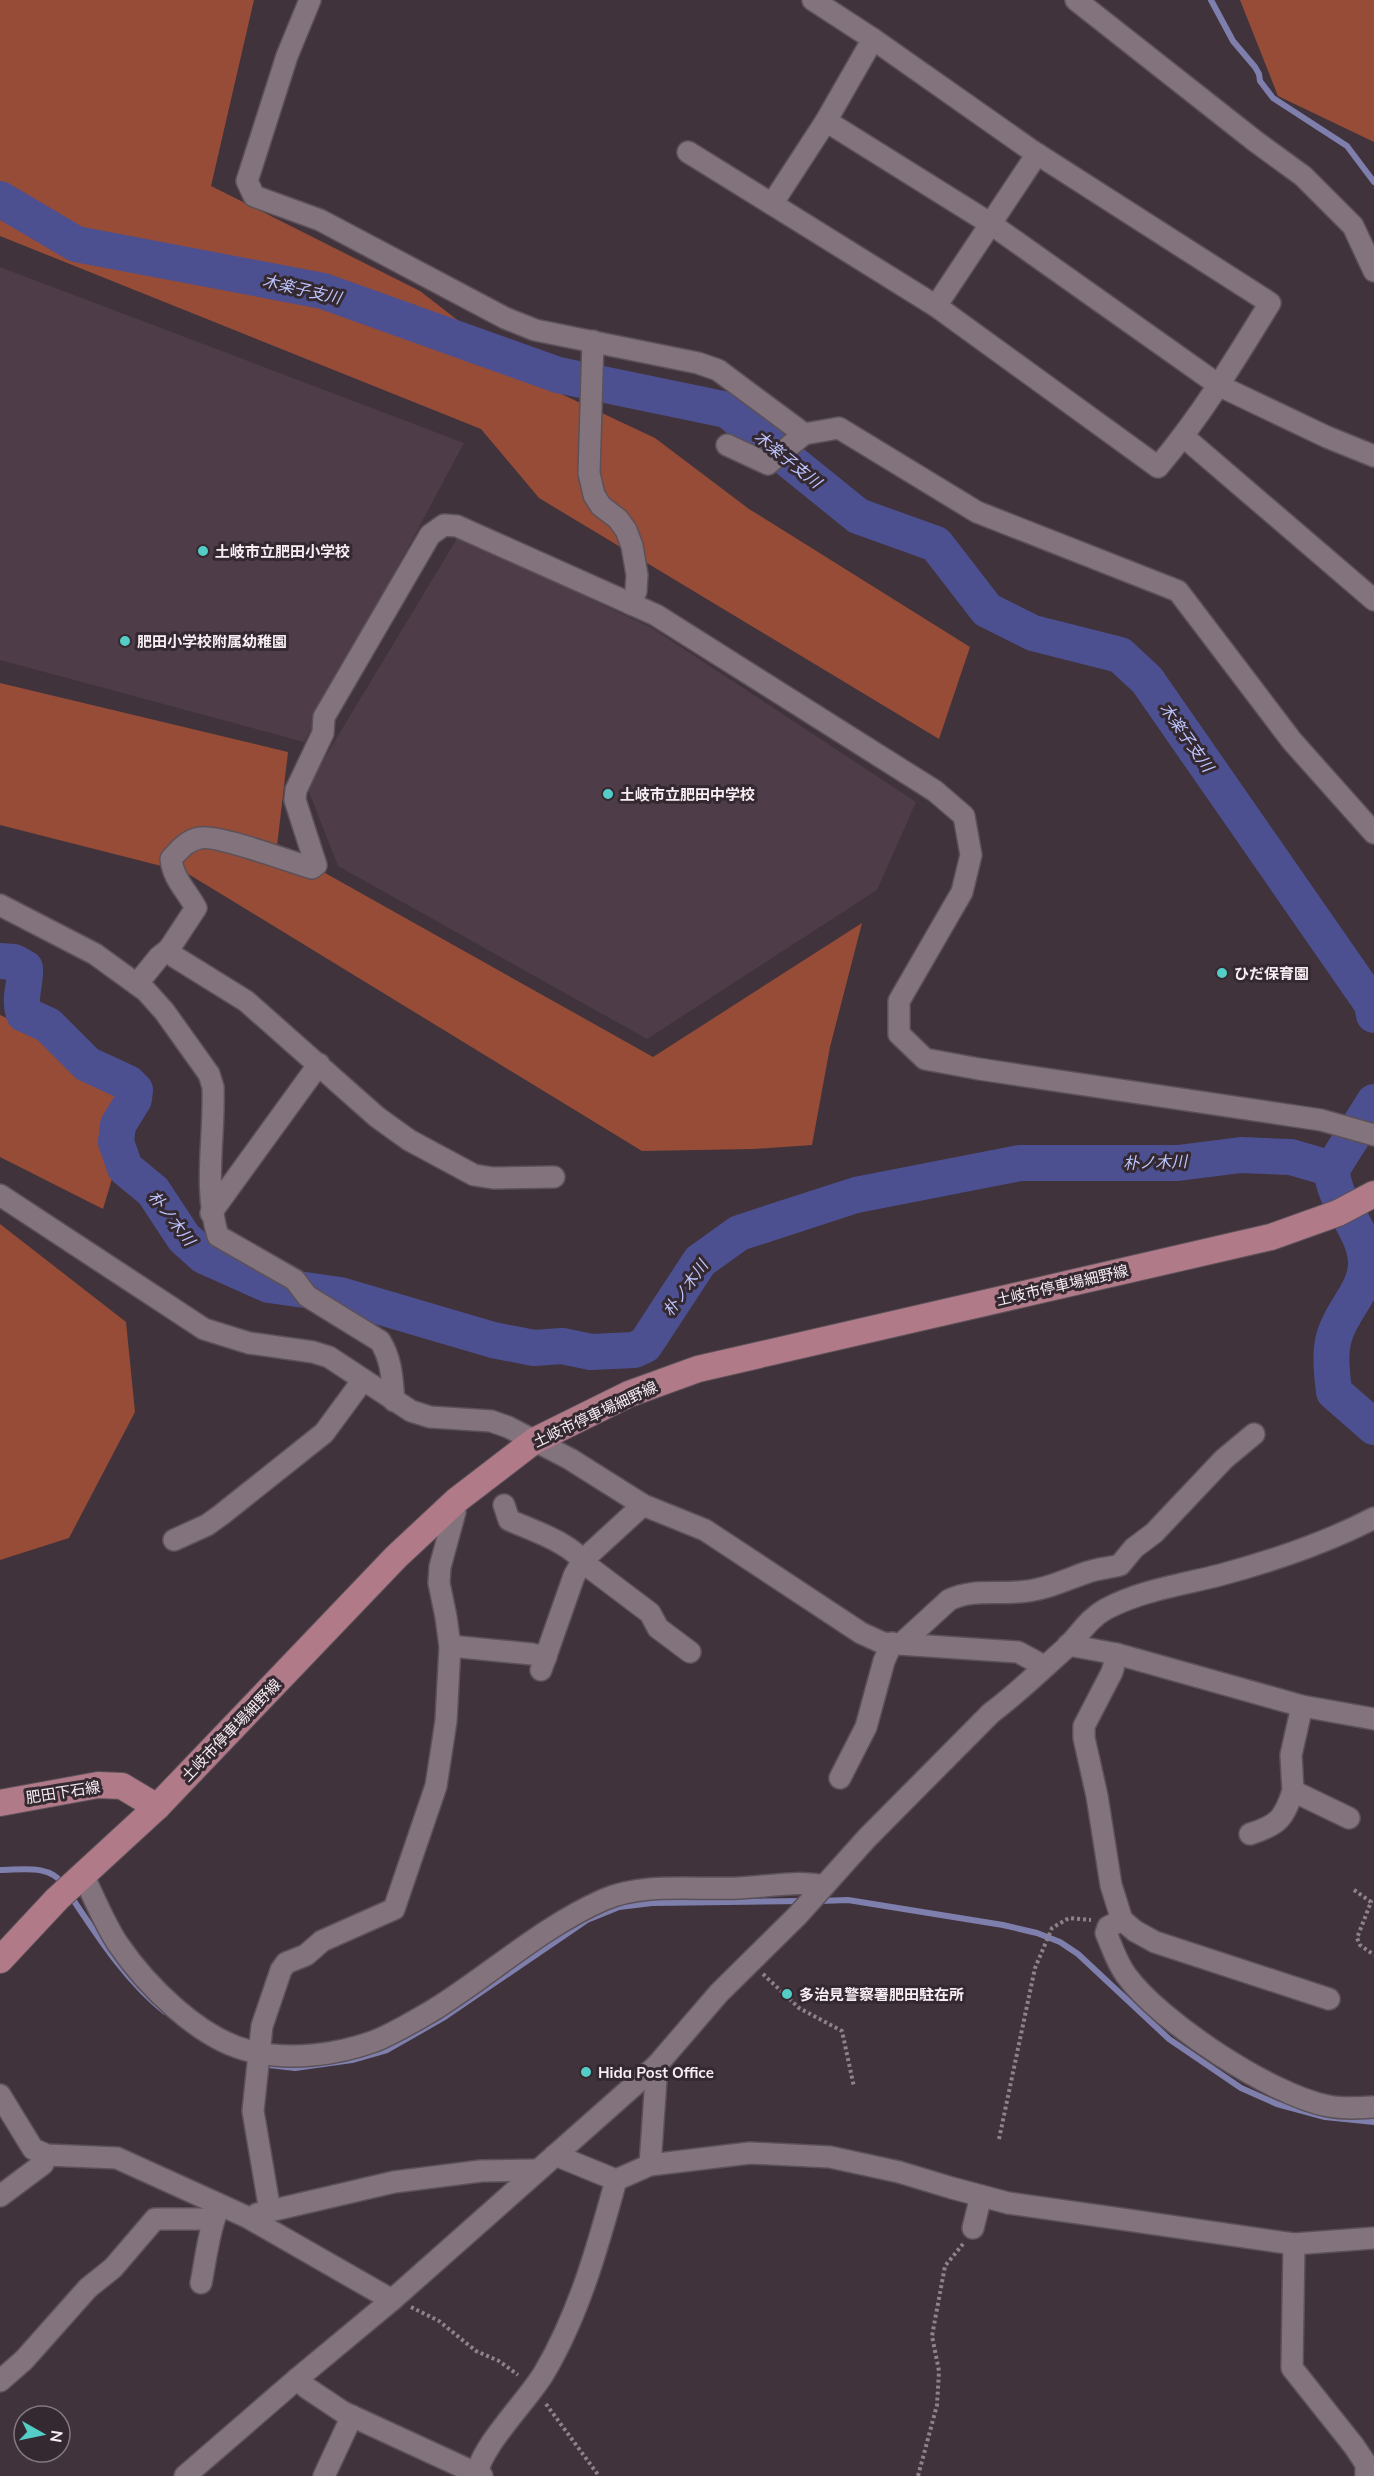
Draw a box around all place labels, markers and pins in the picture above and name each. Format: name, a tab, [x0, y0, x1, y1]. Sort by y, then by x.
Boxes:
place label: 土岐市立肥田小学校	[215, 542, 350, 561]
marker: 土岐市立肥田小学校	[196, 544, 210, 558]
place label: 肥田小学校附属幼稚園	[137, 632, 287, 651]
marker: 肥田小学校附属幼稚園	[118, 634, 132, 648]
place label: 土岐市立肥田中学校	[620, 785, 755, 804]
marker: 土岐市立肥田中学校	[601, 787, 615, 801]
place label: ひだ保育園	[1234, 964, 1309, 983]
marker: ひだ保育園	[1215, 966, 1229, 980]
place label: 多治見警察署肥田駐在所	[799, 1985, 964, 2004]
marker: 多治見警察署肥田駐在所	[780, 1987, 794, 2001]
place label: Hida Post Office	[598, 2063, 714, 2082]
marker: Hida Post Office	[579, 2065, 593, 2079]

